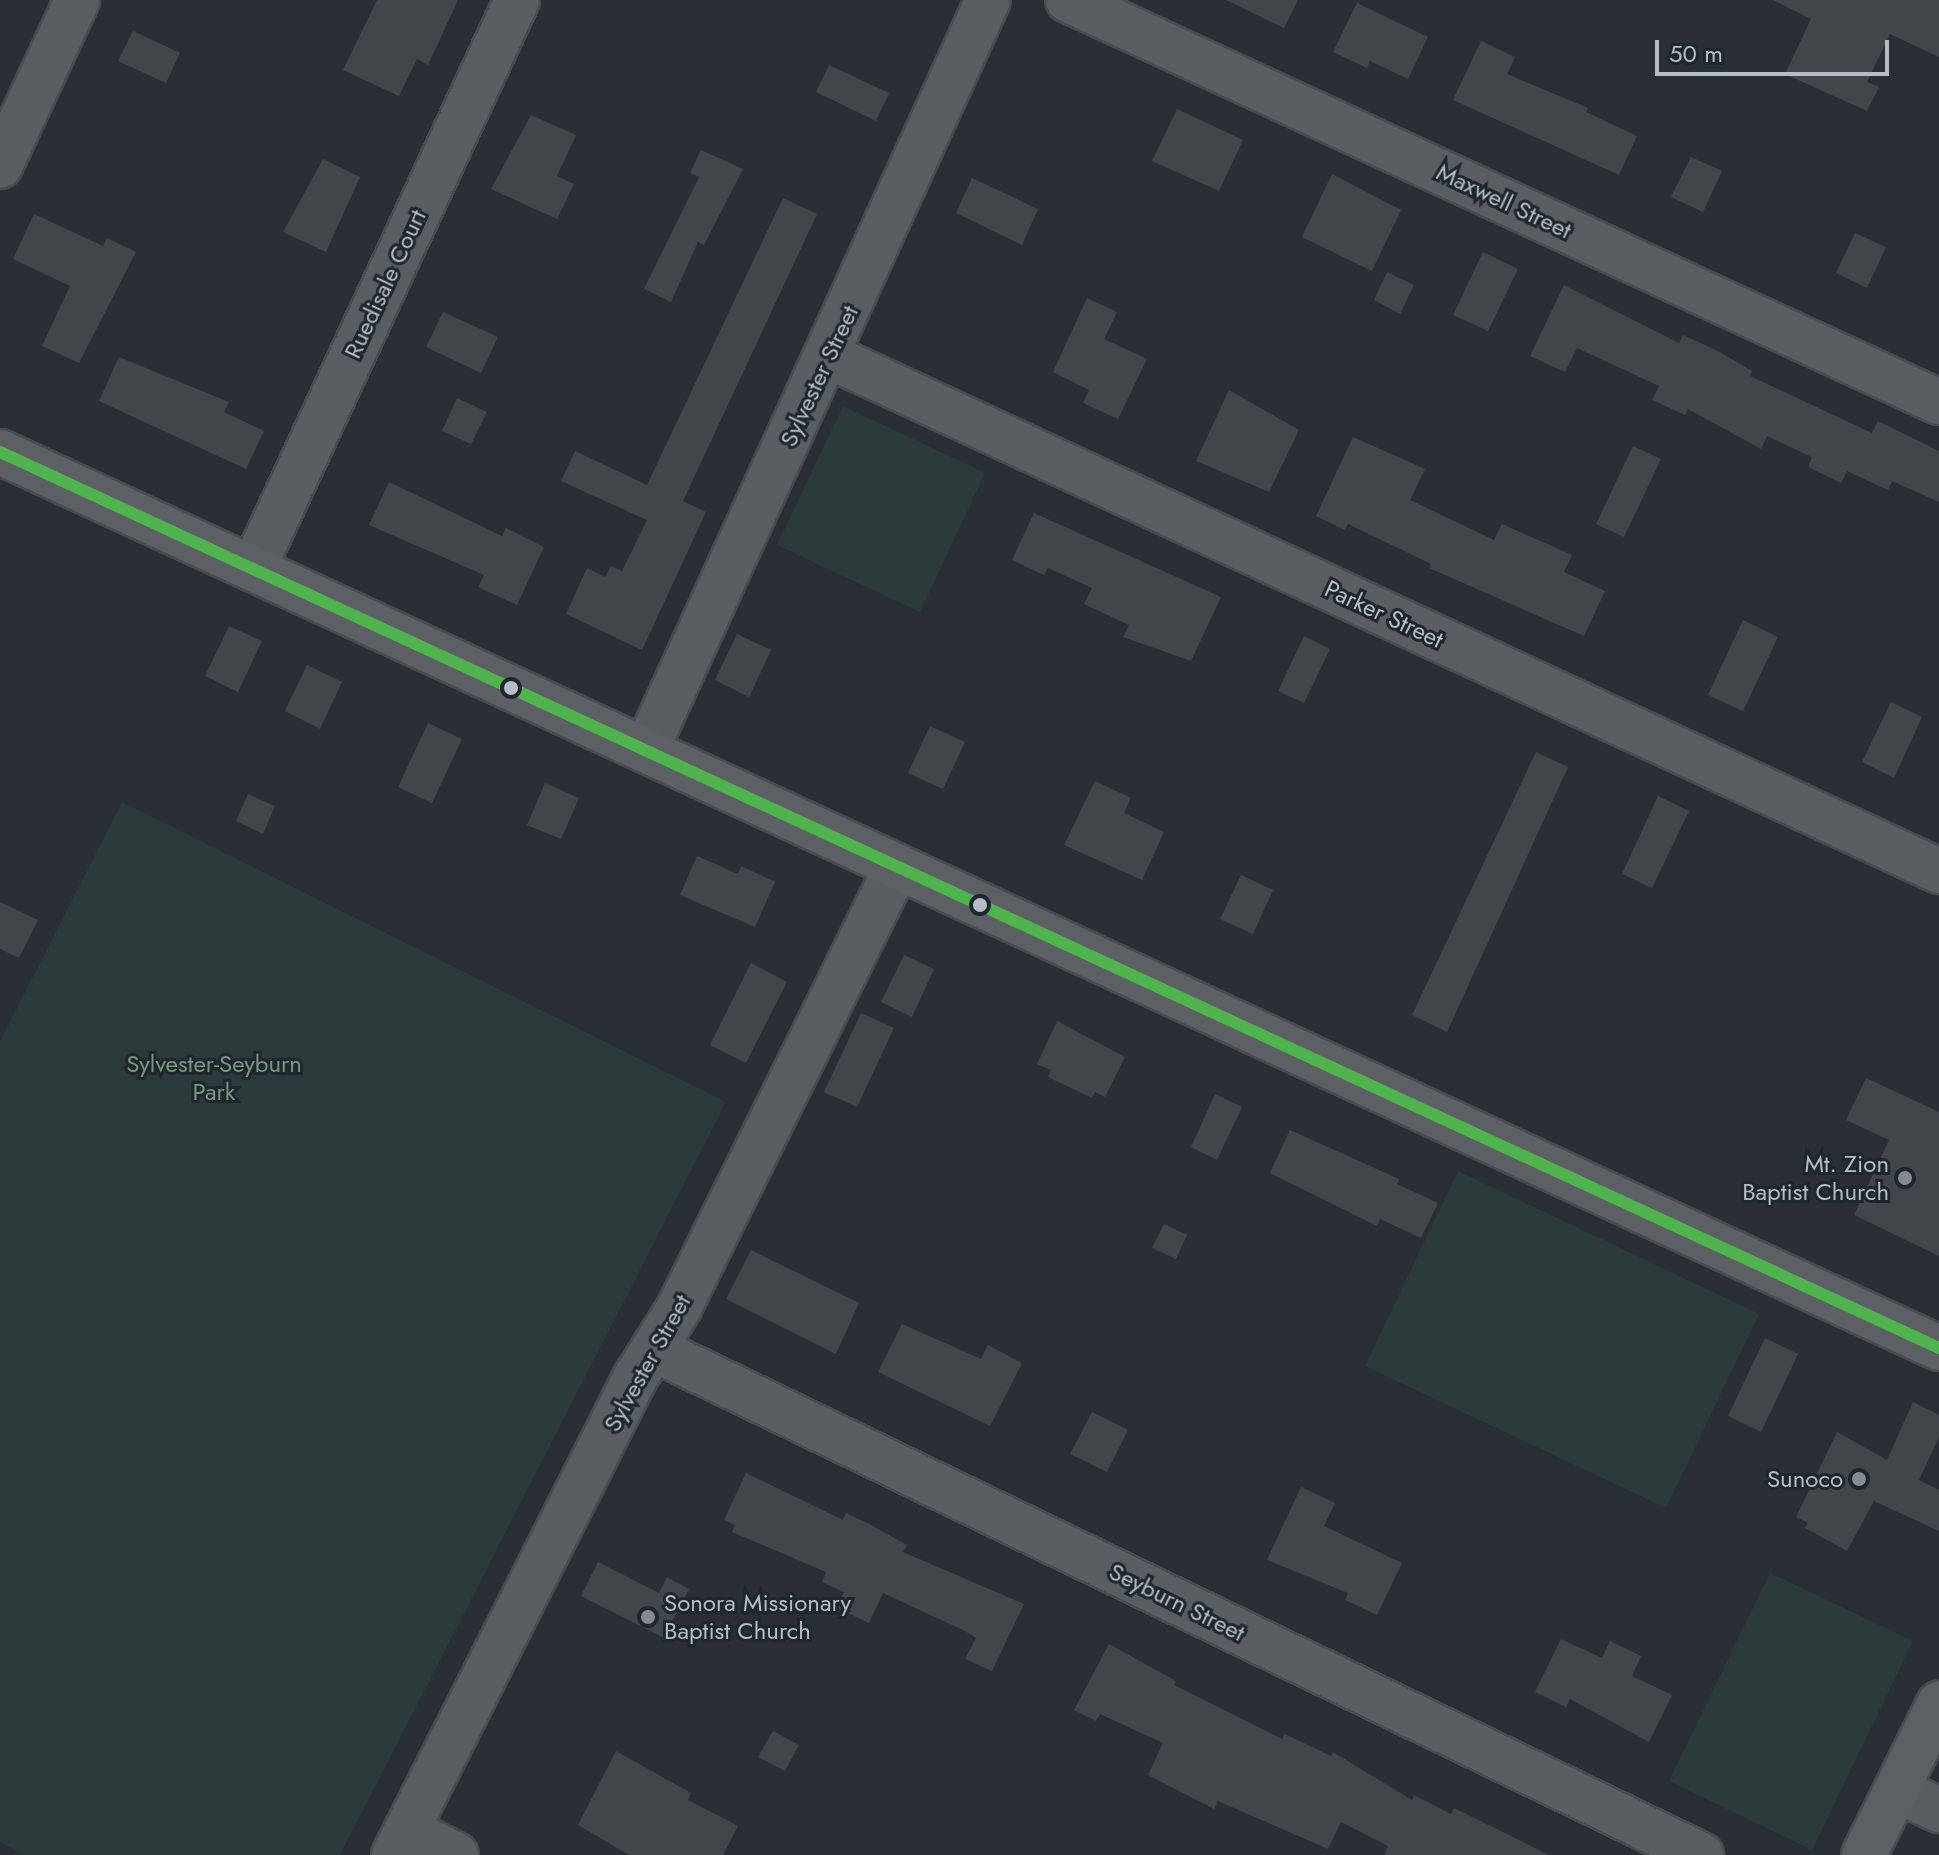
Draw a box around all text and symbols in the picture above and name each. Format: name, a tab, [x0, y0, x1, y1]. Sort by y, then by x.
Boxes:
scale bar	[1659, 24, 1893, 74]
text: 50 m	[1669, 36, 1723, 71]
street label: Maxwell Street	[1432, 157, 1576, 245]
street label: Ruedisale Court	[338, 205, 432, 363]
street label: Sylvester Street	[774, 301, 864, 451]
street label: Parker Street	[1320, 574, 1448, 654]
unlabelled marker	[503, 680, 519, 696]
unlabelled marker	[972, 897, 988, 913]
park label: Sylvester-Seyburn Park	[126, 1050, 302, 1106]
place label: Mt. Zion Baptist Church	[1742, 1150, 1889, 1206]
marker: Mt. Zion Baptist Church	[1896, 1169, 1914, 1187]
street label: Sylvester Street	[597, 1289, 697, 1437]
place label: Sunoco	[1767, 1465, 1843, 1493]
marker: Sunoco	[1850, 1470, 1868, 1488]
street label: Seyburn Street	[1104, 1557, 1250, 1647]
place label: Sonora Missionary Baptist Church	[664, 1589, 851, 1645]
marker: Sonora Missionary Baptist Church	[639, 1608, 657, 1626]

